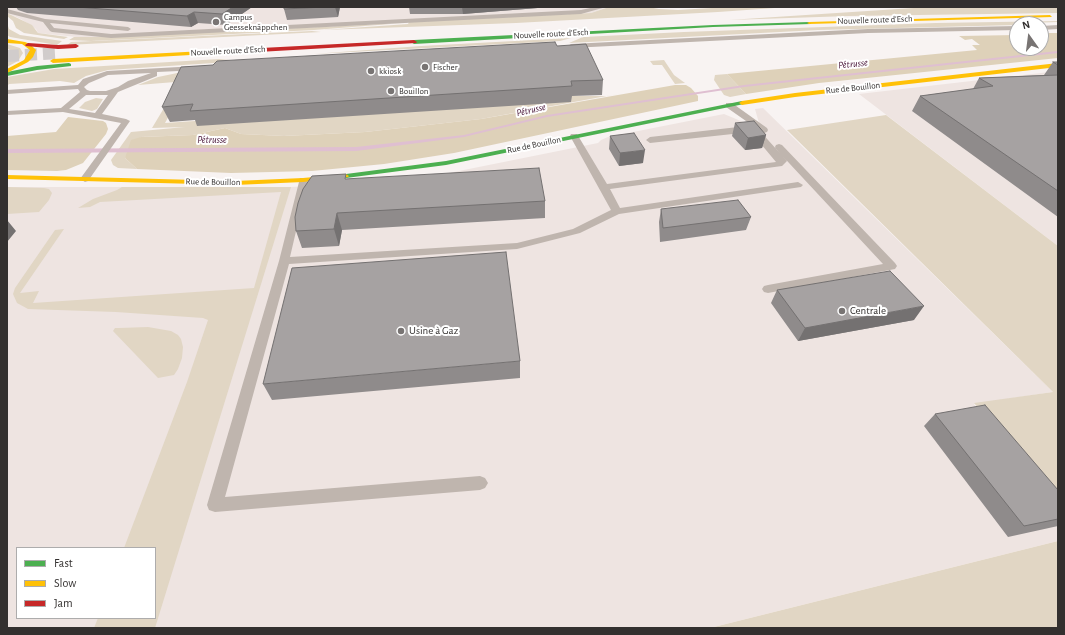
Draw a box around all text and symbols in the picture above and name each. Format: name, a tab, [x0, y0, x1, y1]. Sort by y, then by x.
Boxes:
place label: Campus Geesseknäppchen	[224, 12, 287, 33]
street label: Nouvelle route d'Esch	[837, 13, 913, 27]
north arrow	[1009, 16, 1049, 56]
marker: Campus Geesseknäppchen	[211, 17, 221, 27]
text: N	[1021, 19, 1031, 31]
street label: Nouvelle route d'Esch	[513, 27, 589, 41]
street label: Nouvelle route d'Esch	[190, 44, 266, 58]
water label: Pétrusse	[838, 56, 868, 72]
marker: Fischer	[420, 62, 430, 72]
place label: Fischer	[433, 62, 458, 72]
marker: kkiosk	[366, 66, 376, 76]
place label: kkiosk	[379, 66, 401, 76]
street label: Rue de Bouillon	[825, 80, 881, 96]
marker: Bouillon	[386, 86, 396, 96]
place label: Bouillon	[399, 86, 428, 96]
water label: Pétrusse	[515, 101, 547, 119]
water label: Pétrusse	[197, 134, 227, 146]
street label: Rue de Bouillon	[506, 134, 562, 156]
street label: Rue de Bouillon	[186, 176, 240, 188]
place label: Centrale	[850, 304, 886, 318]
marker: Centrale	[837, 306, 847, 316]
place label: Usine à Gaz	[409, 324, 458, 338]
marker: Usine à Gaz	[396, 326, 406, 336]
legend	[16, 547, 156, 619]
text: Fast	[54, 557, 73, 569]
text: Slow	[54, 577, 76, 589]
text: Jam	[54, 597, 73, 609]

